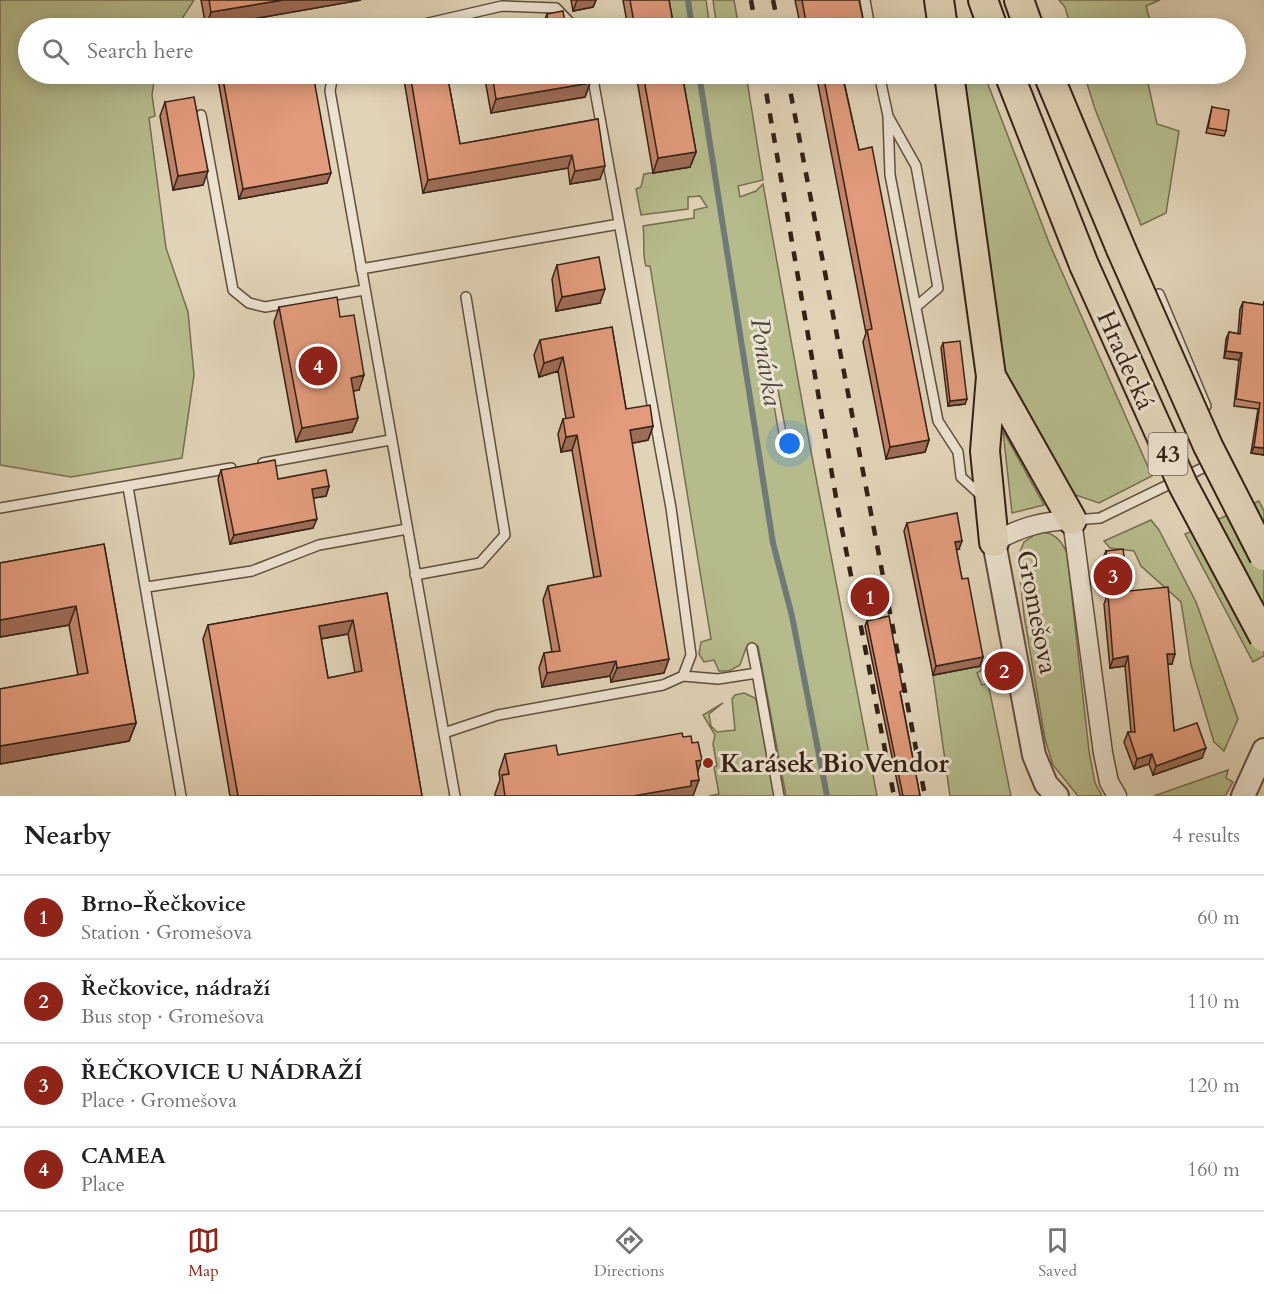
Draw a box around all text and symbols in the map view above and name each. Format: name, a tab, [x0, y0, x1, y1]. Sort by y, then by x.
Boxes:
search box	[18, 18, 1246, 84]
icon: search	[39, 35, 72, 68]
text: Search here	[87, 36, 194, 66]
street label: Hradecká	[1089, 305, 1163, 415]
water label: Ponávka	[741, 315, 791, 409]
pin: 4	[298, 344, 338, 388]
your location	[775, 429, 804, 458]
road number: 43	[1148, 433, 1188, 475]
street label: Gromešova	[1008, 547, 1066, 677]
pin: 3	[1094, 554, 1132, 598]
pin: 1	[850, 574, 890, 620]
pin: 2	[984, 648, 1024, 694]
place label: Karásek BioVendor	[720, 746, 949, 781]
marker: Karásek BioVendor	[701, 756, 715, 770]
text: Nearby	[24, 818, 112, 853]
text: 4 results	[1172, 822, 1240, 849]
text: Brno-Řečkovice	[81, 889, 246, 919]
text: 1	[38, 904, 49, 931]
text: 60 m	[1197, 904, 1240, 931]
text: Station · Gromešova	[81, 919, 252, 946]
text: Řečkovice, nádraží	[81, 973, 270, 1003]
text: 2	[38, 988, 49, 1015]
text: 110 m	[1187, 988, 1240, 1015]
text: Bus stop · Gromešova	[81, 1003, 264, 1030]
text: ŘEČKOVICE U NÁDRAŽÍ	[81, 1057, 362, 1087]
text: 3	[38, 1072, 49, 1099]
text: 120 m	[1187, 1072, 1240, 1099]
text: Place · Gromešova	[81, 1087, 237, 1114]
text: CAMEA	[81, 1141, 166, 1171]
text: 4	[38, 1156, 49, 1183]
text: 160 m	[1187, 1156, 1240, 1183]
text: Place	[81, 1171, 125, 1198]
tab: Map	[187, 1224, 220, 1282]
tab: Directions	[594, 1224, 664, 1282]
tab: Saved	[1038, 1224, 1077, 1282]

